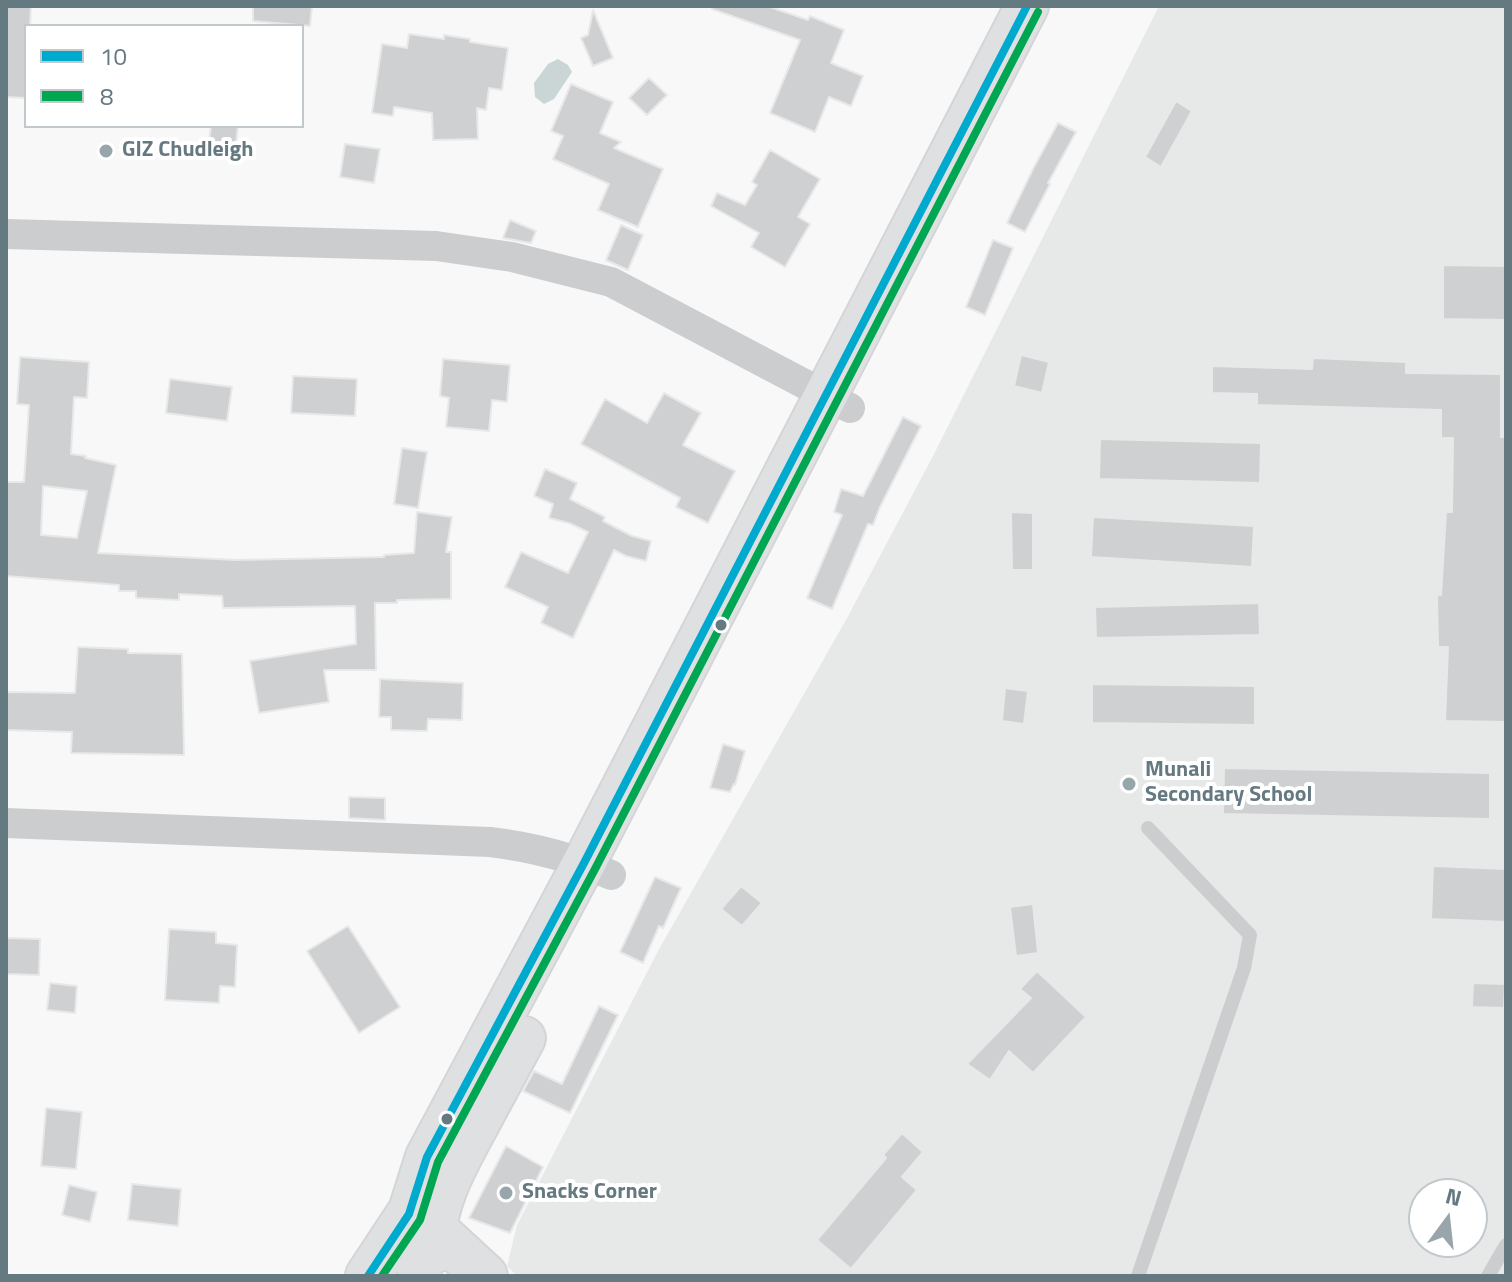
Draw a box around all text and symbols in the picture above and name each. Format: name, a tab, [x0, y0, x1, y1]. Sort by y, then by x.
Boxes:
legend	[24, 24, 304, 128]
text: 10	[100, 38, 127, 74]
text: 8	[100, 78, 113, 114]
place label: GIZ Chudleigh	[122, 138, 253, 164]
marker: GIZ Chudleigh	[97, 142, 115, 160]
unlabelled marker	[713, 617, 729, 633]
place label: Munali Secondary School	[1145, 758, 1312, 810]
marker: Munali Secondary School	[1120, 775, 1138, 793]
unlabelled marker	[439, 1111, 455, 1127]
north arrow	[1408, 1178, 1488, 1258]
text: N	[1442, 1178, 1465, 1215]
place label: Snacks Corner	[522, 1180, 657, 1206]
marker: Snacks Corner	[497, 1184, 515, 1202]

